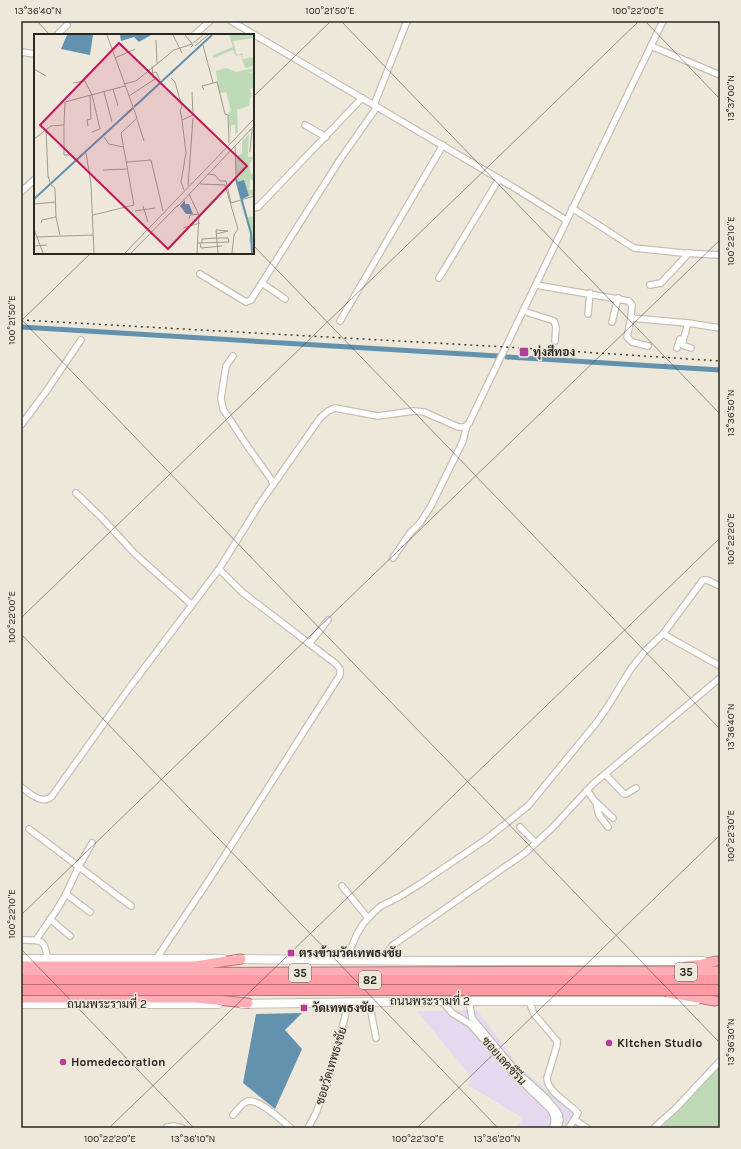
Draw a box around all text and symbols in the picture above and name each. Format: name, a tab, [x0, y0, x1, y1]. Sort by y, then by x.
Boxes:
text: 13°36'40"N	[14, 5, 62, 17]
text: 100°21'50"E	[305, 5, 355, 17]
text: 100°22'00"E	[612, 5, 664, 17]
inset map	[34, 34, 254, 254]
text: 13°37'00"N	[725, 75, 737, 121]
text: 100°22'10"E	[725, 216, 737, 266]
text: 100°21'50"E	[6, 295, 18, 345]
place label: ทุ่งสีทอง	[533, 344, 575, 360]
marker: ทุ่งสีทอง	[518, 346, 530, 358]
text: 13°36'50"N	[725, 389, 737, 437]
text: 100°22'20"E	[725, 513, 737, 565]
text: 100°22'00"E	[6, 591, 18, 643]
text: 13°36'40"N	[725, 703, 737, 751]
text: 100°22'30"E	[725, 810, 737, 862]
text: 100°22'10"E	[6, 889, 18, 939]
place label: ตรงข้ามวัดเทพธงชัย	[299, 945, 402, 960]
marker: ตรงข้ามวัดเทพธงชัย	[286, 948, 296, 958]
road number: 35	[675, 963, 697, 981]
road number: 35	[289, 964, 311, 982]
road number: 82	[359, 971, 381, 989]
street label: ถนนพระรามที่ 2	[390, 990, 470, 1008]
street label: ถนนพระรามที่ 2	[67, 993, 147, 1011]
place label: วัดเทพธงชัย	[312, 1001, 374, 1015]
marker: วัดเทพธงชัย	[299, 1003, 309, 1013]
text: 13°36'30"N	[725, 1018, 737, 1066]
street label: ซอยวัดเทพธงชัย	[312, 1025, 350, 1107]
street label: ซอยเลคซีรีน	[479, 1033, 530, 1088]
place label: Kitchen Studio	[617, 1036, 702, 1050]
marker: Kitchen Studio	[604, 1038, 614, 1048]
place label: Homedecoration	[71, 1055, 166, 1069]
marker: Homedecoration	[58, 1057, 68, 1067]
text: 100°22'20"E	[84, 1133, 136, 1145]
text: 13°36'10"N	[171, 1133, 215, 1145]
text: 100°22'30"E	[392, 1133, 444, 1145]
text: 13°36'20"N	[473, 1133, 521, 1145]

